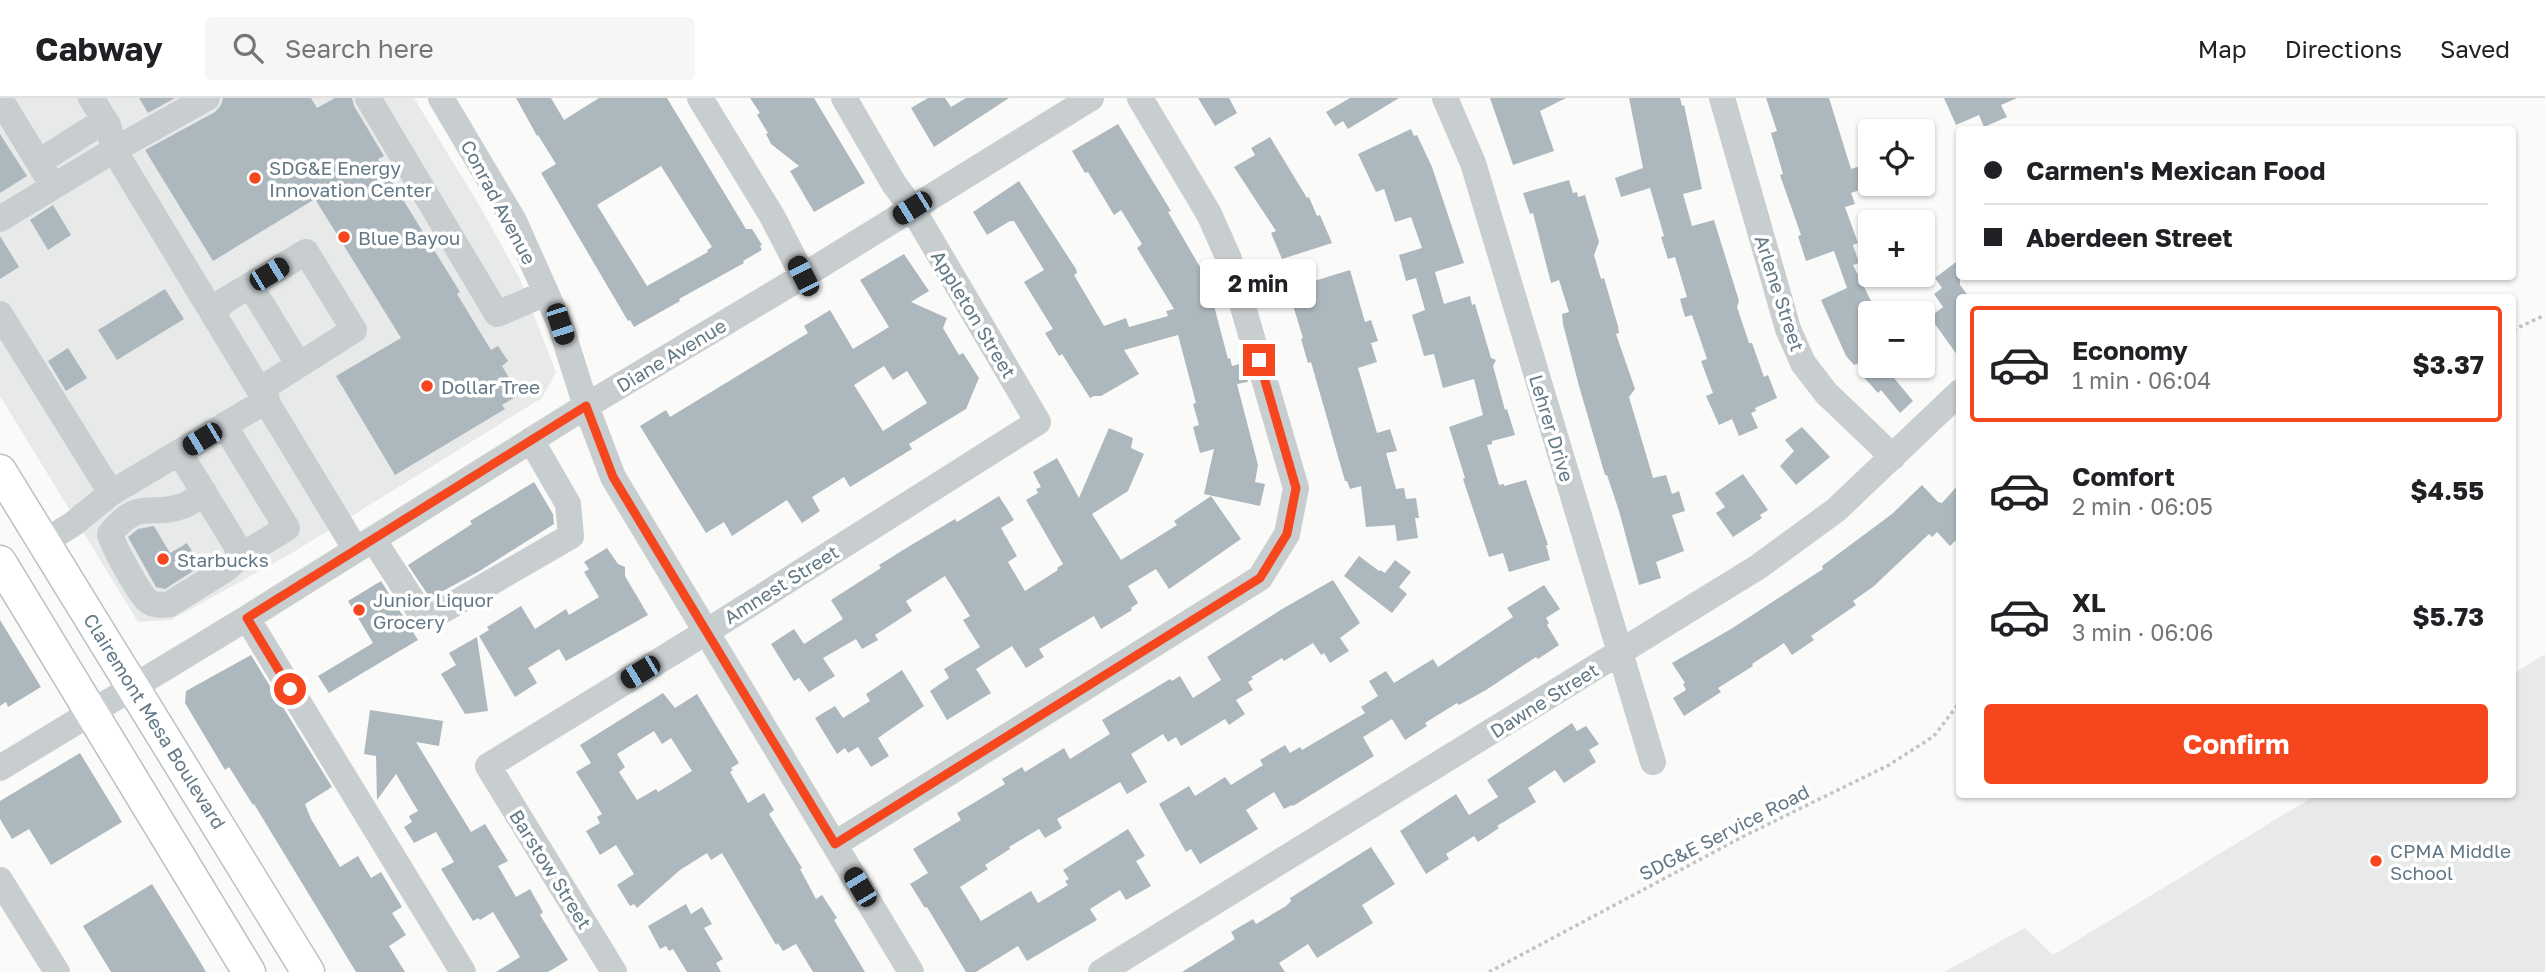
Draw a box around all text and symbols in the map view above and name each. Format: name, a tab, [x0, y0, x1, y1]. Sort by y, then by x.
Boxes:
search box	[205, 17, 695, 80]
text: Cabway	[35, 29, 163, 68]
icon: search	[229, 29, 267, 67]
text: Search here	[285, 33, 434, 64]
text: Map	[2198, 34, 2247, 63]
text: Directions	[2285, 34, 2402, 63]
text: Saved	[2440, 34, 2510, 63]
map controls	[1858, 119, 1935, 378]
button: locate	[1858, 119, 1935, 196]
street label: Conrad Avenue	[457, 136, 541, 268]
text: Carmen's Mexican Food	[2026, 155, 2325, 186]
place label: SDG&E Energy Innovation Center	[269, 156, 433, 201]
marker: SDG&E Energy Innovation Center	[247, 170, 263, 186]
car	[889, 188, 936, 228]
button: +	[1858, 210, 1935, 287]
text: Aberdeen Street	[2026, 222, 2233, 253]
place label: Blue Bayou	[358, 226, 460, 249]
marker: Blue Bayou	[336, 229, 352, 245]
street label: Arlene Street	[1750, 232, 1810, 354]
street label: Appleton Street	[927, 246, 1021, 382]
car	[785, 253, 822, 299]
car	[246, 254, 293, 294]
callout: 2 min	[1201, 258, 1317, 308]
text: 2 min	[1228, 269, 1288, 297]
car	[544, 301, 577, 347]
button: −	[1858, 301, 1935, 378]
street label: Diane Avenue	[612, 313, 730, 397]
icon: car	[1988, 333, 2051, 396]
text: Economy	[2072, 335, 2188, 366]
route end	[1243, 344, 1275, 376]
text: $3.37	[2412, 349, 2484, 380]
text: 1 min · 06:04	[2072, 366, 2211, 394]
street label: Lehrer Drive	[1525, 372, 1579, 484]
place label: Dollar Tree	[441, 375, 540, 398]
marker: Dollar Tree	[419, 378, 435, 394]
car	[179, 419, 226, 459]
icon: car	[1988, 459, 2051, 522]
text: Comfort	[2072, 461, 2175, 492]
text: $4.55	[2410, 475, 2484, 506]
text: 2 min · 06:05	[2072, 492, 2213, 520]
street label: Amnest Street	[719, 540, 843, 628]
place label: Starbucks	[177, 548, 269, 571]
marker: Starbucks	[155, 551, 171, 567]
icon: car	[1988, 585, 2051, 648]
text: XL	[2072, 587, 2106, 618]
place label: Junior Liquor Grocery	[373, 588, 494, 633]
text: $5.73	[2412, 601, 2484, 632]
marker: Junior Liquor Grocery	[351, 602, 367, 618]
street label: Clairemont Mesa Boulevard	[79, 609, 231, 833]
text: 3 min · 06:06	[2072, 618, 2214, 646]
car	[617, 652, 664, 692]
street label: Dawne Street	[1486, 658, 1602, 742]
route start	[274, 673, 306, 705]
button: Confirm	[1984, 704, 2488, 784]
street label: SDG&E Service Road	[1635, 779, 1813, 885]
street label: Barstow Street	[505, 805, 597, 933]
place label: CPMA Middle School	[2390, 839, 2511, 884]
marker: CPMA Middle School	[2368, 853, 2384, 869]
car	[841, 864, 880, 910]

